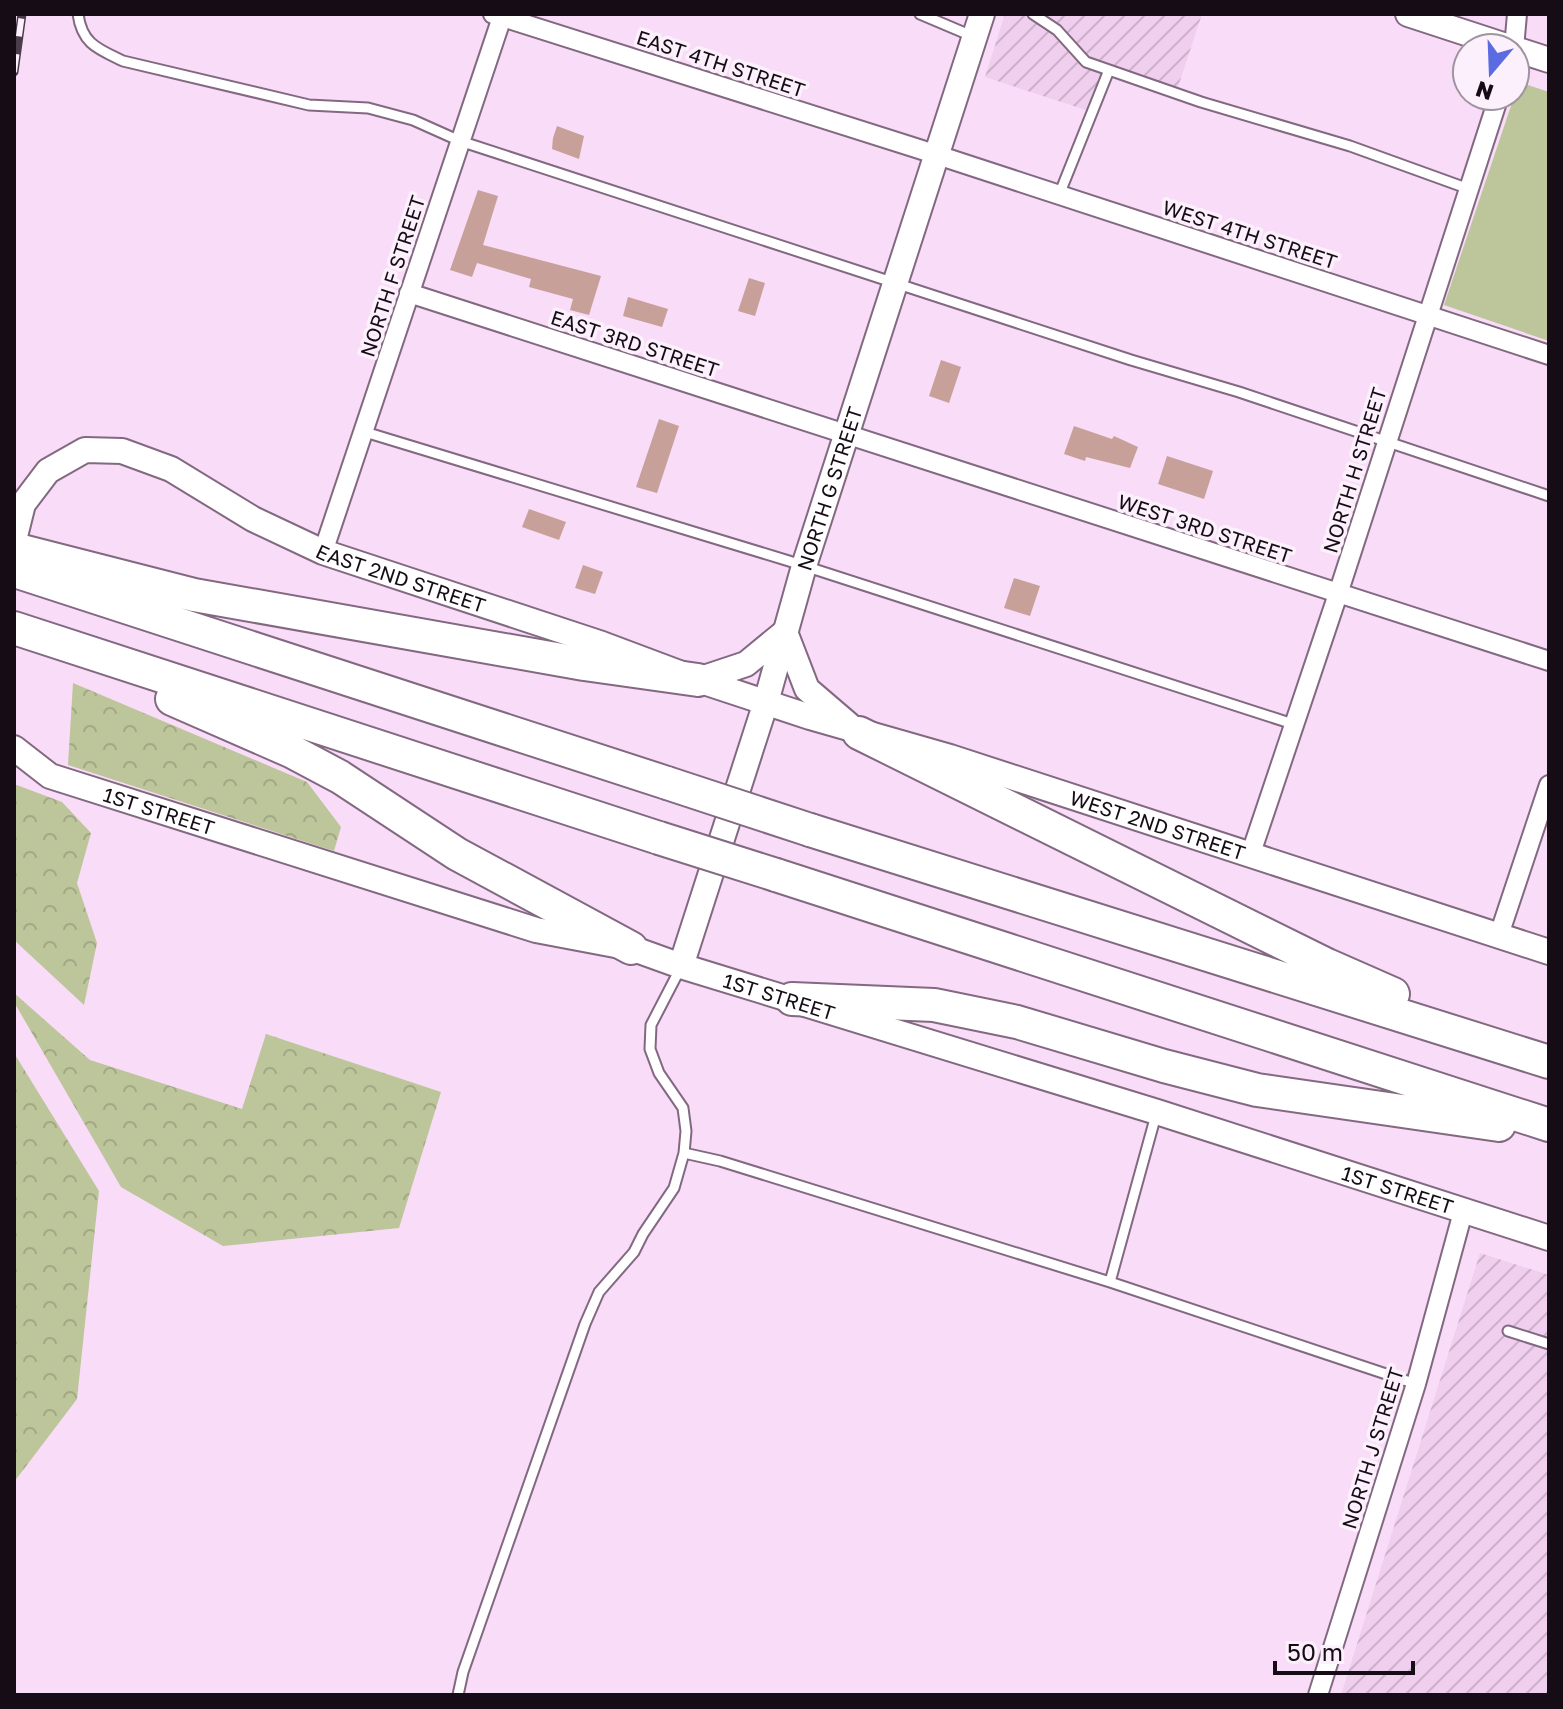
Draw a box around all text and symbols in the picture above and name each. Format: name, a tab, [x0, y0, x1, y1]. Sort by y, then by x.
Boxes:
street label: EAST 4TH STREET	[634, 24, 808, 102]
north arrow	[1451, 32, 1531, 112]
text: N	[1472, 76, 1497, 107]
street label: NORTH F STREET	[355, 192, 429, 360]
street label: WEST 4TH STREET	[1160, 194, 1340, 274]
street label: EAST 3RD STREET	[548, 305, 722, 381]
street label: NORTH H STREET	[1317, 384, 1391, 556]
street label: NORTH G STREET	[791, 404, 867, 573]
street label: WEST 3RD STREET	[1115, 489, 1295, 567]
street label: EAST 2ND STREET	[312, 539, 489, 617]
street label: 1ST STREET	[100, 782, 218, 839]
street label: WEST 2ND STREET	[1067, 785, 1248, 864]
street label: 1ST STREET	[721, 968, 838, 1025]
street label: 1ST STREET	[1339, 1160, 1456, 1218]
street label: NORTH J STREET	[1336, 1364, 1408, 1532]
scale bar	[1275, 1625, 1413, 1675]
text: 50 m	[1287, 1637, 1343, 1666]

